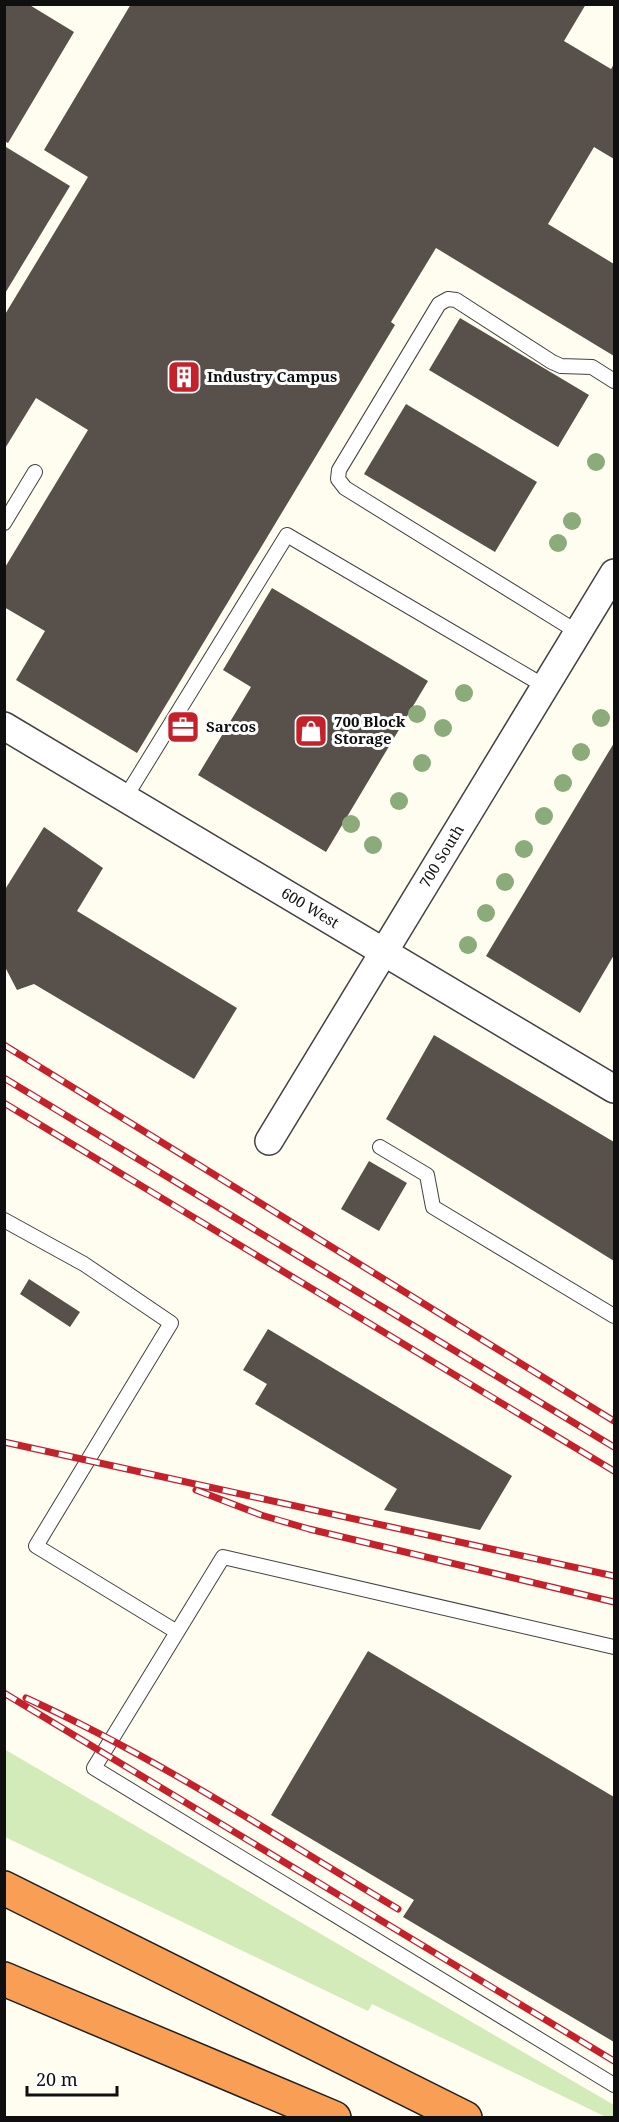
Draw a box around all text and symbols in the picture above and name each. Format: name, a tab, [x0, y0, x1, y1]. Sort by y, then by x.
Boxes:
building icon: Industry Campus	[166, 359, 202, 395]
place label: Industry Campus	[207, 366, 337, 386]
office icon: Sarcos	[165, 709, 201, 745]
place label: 700 Block Storage	[334, 711, 406, 748]
shop icon: 700 Block Storage	[293, 713, 329, 749]
place label: Sarcos	[206, 716, 256, 736]
street label: 700 South	[414, 820, 468, 891]
street label: 600 West	[278, 882, 343, 932]
scale bar	[27, 2059, 117, 2097]
text: 20 m	[36, 2067, 78, 2091]

